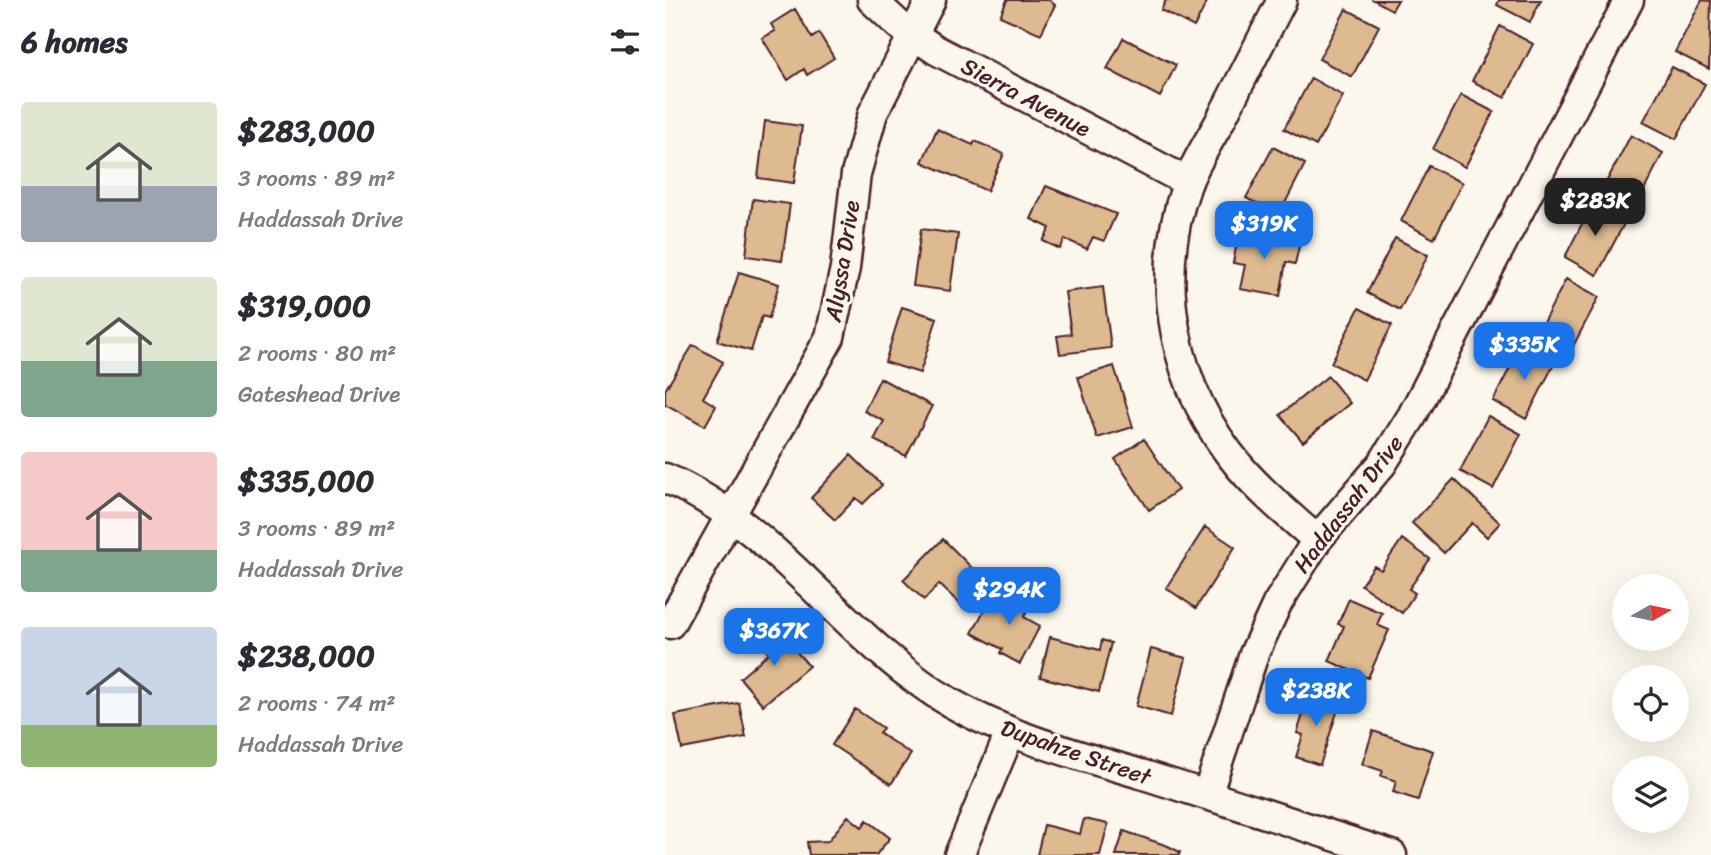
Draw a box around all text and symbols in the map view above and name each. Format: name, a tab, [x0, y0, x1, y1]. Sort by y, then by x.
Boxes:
text: 6 homes	[21, 15, 128, 69]
icon: filters	[606, 23, 644, 61]
street label: Sierra Avenue	[953, 46, 1098, 149]
text: $283,000	[238, 104, 375, 158]
icon: home	[77, 130, 161, 214]
text: 3 rooms · 89 m²	[238, 158, 395, 199]
pin: $283K	[1546, 178, 1644, 238]
text: $283K	[1560, 180, 1630, 221]
street label: Alyssa Drive	[813, 197, 872, 326]
text: Haddassah Drive	[238, 199, 403, 240]
pin: $319K	[1215, 202, 1313, 261]
text: $319K	[1231, 203, 1297, 244]
text: $319,000	[238, 279, 371, 333]
icon: home	[77, 305, 161, 389]
pin: $335K	[1475, 322, 1573, 382]
text: $335K	[1490, 324, 1558, 365]
text: 2 rooms · 80 m²	[238, 333, 396, 374]
text: Gateshead Drive	[238, 374, 400, 415]
street label: Haddassah Drive	[1282, 426, 1415, 583]
text: $335,000	[238, 454, 374, 508]
icon: home	[77, 480, 161, 564]
text: 3 rooms · 89 m²	[238, 508, 395, 549]
text: Haddassah Drive	[238, 549, 403, 590]
pin: $294K	[960, 568, 1058, 627]
text: $294K	[973, 569, 1045, 610]
north arrow	[1612, 574, 1689, 651]
map controls	[1612, 574, 1689, 833]
pin: $367K	[725, 608, 823, 668]
text: $367K	[740, 610, 808, 651]
text: $238,000	[238, 629, 375, 683]
icon: home	[77, 655, 161, 739]
button: locate	[1612, 665, 1689, 742]
pin: $238K	[1267, 668, 1365, 728]
text: $238K	[1281, 670, 1351, 711]
text: 2 rooms · 74 m²	[238, 683, 395, 724]
street label: Dupahze Street	[995, 708, 1158, 798]
text: Haddassah Drive	[238, 724, 403, 765]
button: layers	[1612, 756, 1689, 833]

